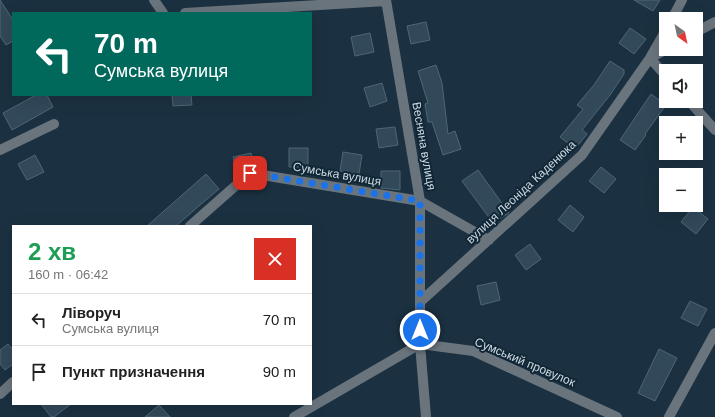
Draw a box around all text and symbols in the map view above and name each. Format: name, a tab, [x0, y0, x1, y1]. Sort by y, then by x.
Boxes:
north arrow	[659, 12, 703, 56]
map controls	[659, 12, 703, 212]
icon: left	[28, 28, 80, 80]
text: 70 m	[94, 28, 158, 59]
text: Сумська вулиця	[94, 61, 228, 81]
button: sound	[659, 64, 703, 108]
street label: Весняна вулиця	[409, 101, 439, 191]
button: +	[659, 116, 703, 160]
street label: вулиця Леоніда Каденюка	[463, 137, 579, 247]
pin	[233, 156, 267, 190]
street label: Сумська вулиця	[292, 159, 382, 189]
icon: arrive	[239, 162, 261, 184]
button: −	[659, 168, 703, 212]
text: 2 хв	[28, 238, 76, 265]
button: close	[254, 238, 296, 280]
text: 160 m · 06:42	[28, 267, 108, 282]
text: Ліворуч	[62, 304, 121, 321]
icon: left	[28, 309, 50, 331]
position arrow	[399, 309, 441, 351]
text: 70 m	[263, 311, 296, 328]
text: Сумська вулиця	[62, 321, 159, 336]
street label: Сумський провулок	[473, 334, 578, 390]
icon: arrive	[28, 361, 50, 383]
text: Пункт призначення	[62, 363, 205, 380]
text: 90 m	[263, 363, 296, 380]

